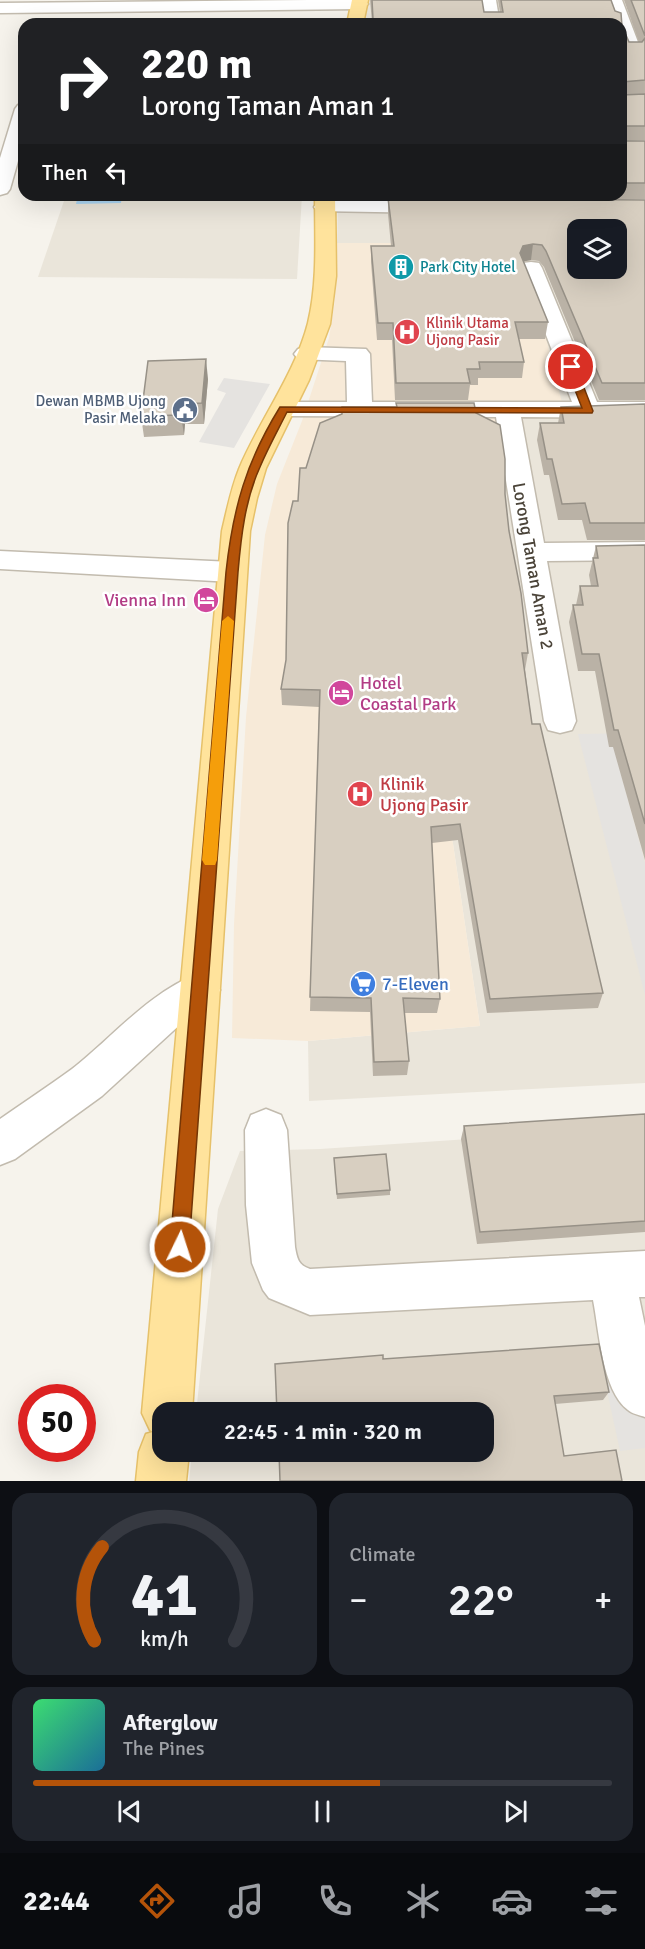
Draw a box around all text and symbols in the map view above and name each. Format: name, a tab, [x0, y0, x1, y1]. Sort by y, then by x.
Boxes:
text: 220 m	[141, 39, 252, 90]
icon: right	[42, 42, 120, 120]
text: Lorong Taman Aman 1	[141, 90, 395, 123]
icon: left	[100, 156, 133, 189]
text: Then	[42, 159, 88, 186]
map controls	[567, 219, 627, 279]
button: layers	[567, 219, 627, 279]
building icon: Park City Hotel	[386, 252, 416, 282]
place label: Park City Hotel	[420, 258, 516, 276]
place label: Klinik Utama Ujong Pasir	[426, 314, 509, 349]
hospital icon: Klinik Utama Ujong Pasir	[392, 317, 422, 347]
pin	[545, 341, 596, 392]
icon: arrive	[554, 350, 587, 383]
place label: Dewan MBMB Ujong Pasir Melaka	[35, 392, 166, 427]
public building icon: Dewan MBMB Ujong Pasir Melaka	[170, 395, 200, 425]
street label: Lorong Taman Aman 2	[507, 481, 559, 651]
hotel icon: Vienna Inn	[191, 585, 221, 615]
place label: Vienna Inn	[104, 589, 186, 611]
place label: Hotel Coastal Park	[360, 672, 456, 715]
hotel icon: Hotel Coastal Park	[326, 678, 356, 708]
place label: Klinik Ujong Pasir	[380, 773, 468, 816]
hospital icon: Klinik Ujong Pasir	[345, 779, 375, 809]
supermarket icon: 7-Eleven	[348, 969, 378, 999]
place label: 7-Eleven	[382, 973, 449, 995]
position arrow	[148, 1215, 212, 1279]
speed limit sign: 50	[18, 1384, 96, 1462]
text: 22:45 · 1 min · 320 m	[224, 1418, 422, 1445]
text: Climate	[350, 1542, 415, 1567]
text: 41	[131, 1556, 198, 1633]
text: 22°	[448, 1573, 514, 1628]
text: −	[350, 1580, 367, 1621]
text: +	[594, 1580, 612, 1621]
text: km/h	[140, 1626, 189, 1652]
text: Afterglow	[123, 1709, 218, 1736]
text: The Pines	[123, 1736, 205, 1761]
icon: previous	[113, 1795, 146, 1828]
icon: pause	[306, 1795, 339, 1828]
icon: next	[499, 1795, 532, 1828]
icon: directions	[136, 1880, 178, 1922]
icon: music	[225, 1880, 267, 1922]
icon: phone	[314, 1880, 356, 1922]
icon: climate	[402, 1880, 444, 1922]
icon: car	[491, 1880, 533, 1922]
icon: filters	[580, 1880, 622, 1922]
text: 22:44	[23, 1885, 90, 1918]

